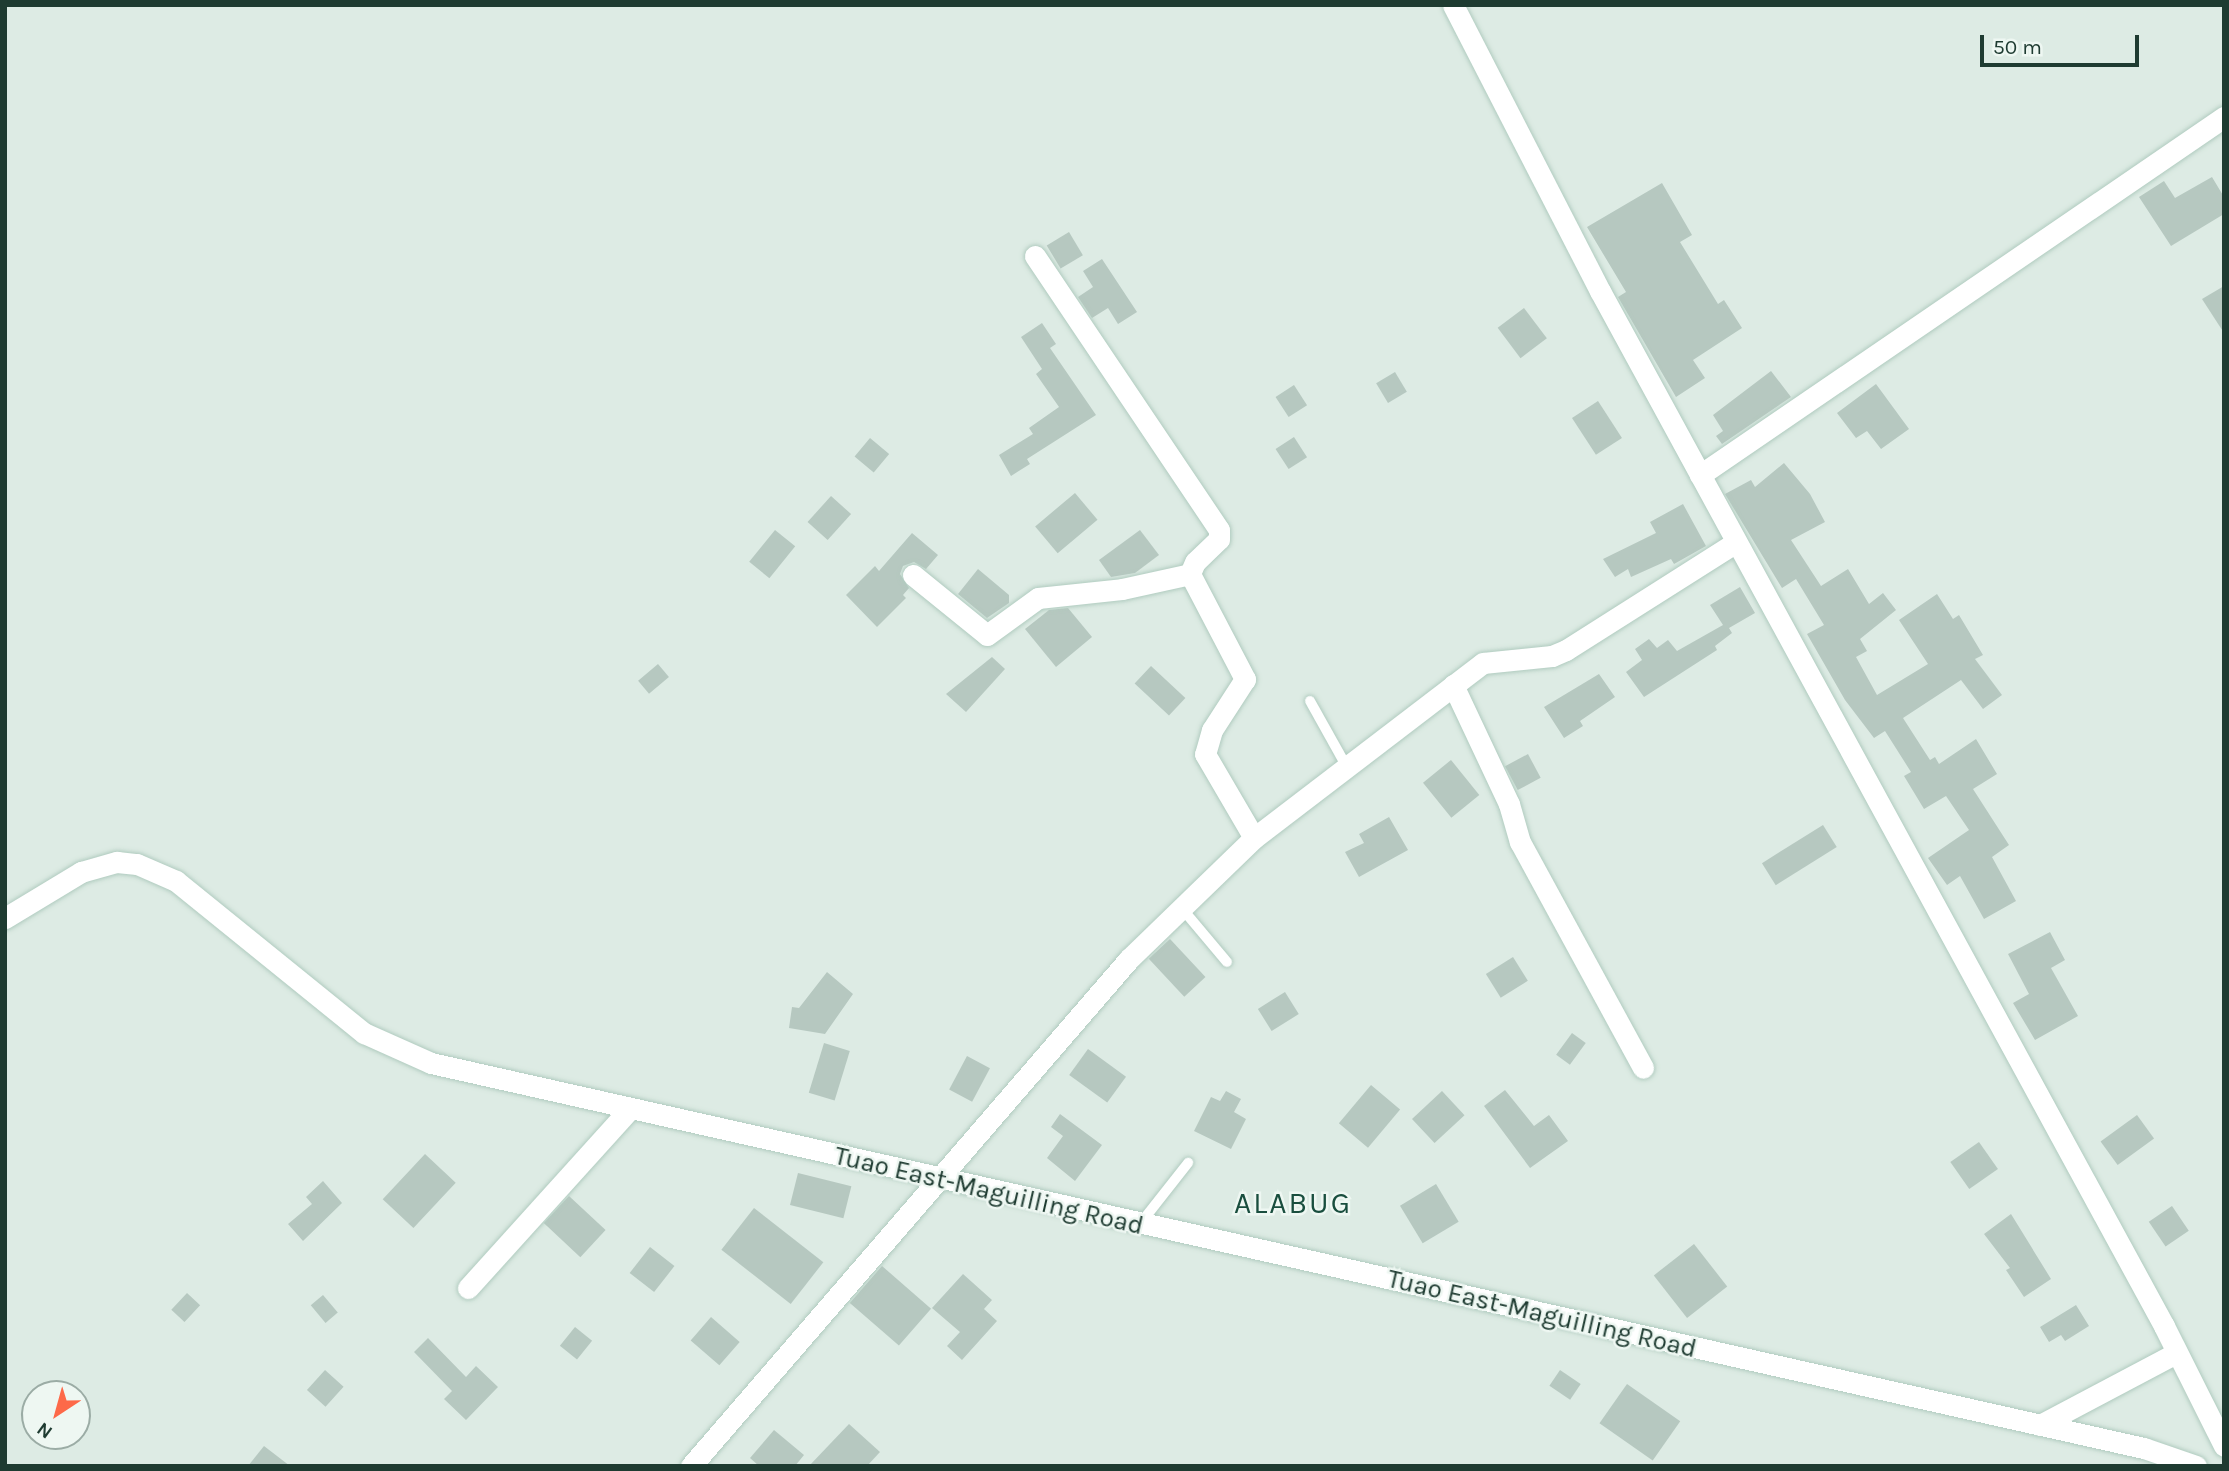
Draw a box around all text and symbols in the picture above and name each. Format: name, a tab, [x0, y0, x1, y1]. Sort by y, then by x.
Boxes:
scale bar	[1984, 21, 2143, 65]
text: 50 m	[1993, 35, 2042, 59]
street label: Tuao East-Maguilling Road	[831, 1140, 1147, 1242]
district label: ALABUG	[1235, 1185, 1351, 1221]
street label: Tuao East-Maguilling Road	[1384, 1263, 1700, 1365]
north arrow	[21, 1380, 91, 1450]
text: N	[33, 1417, 57, 1443]

